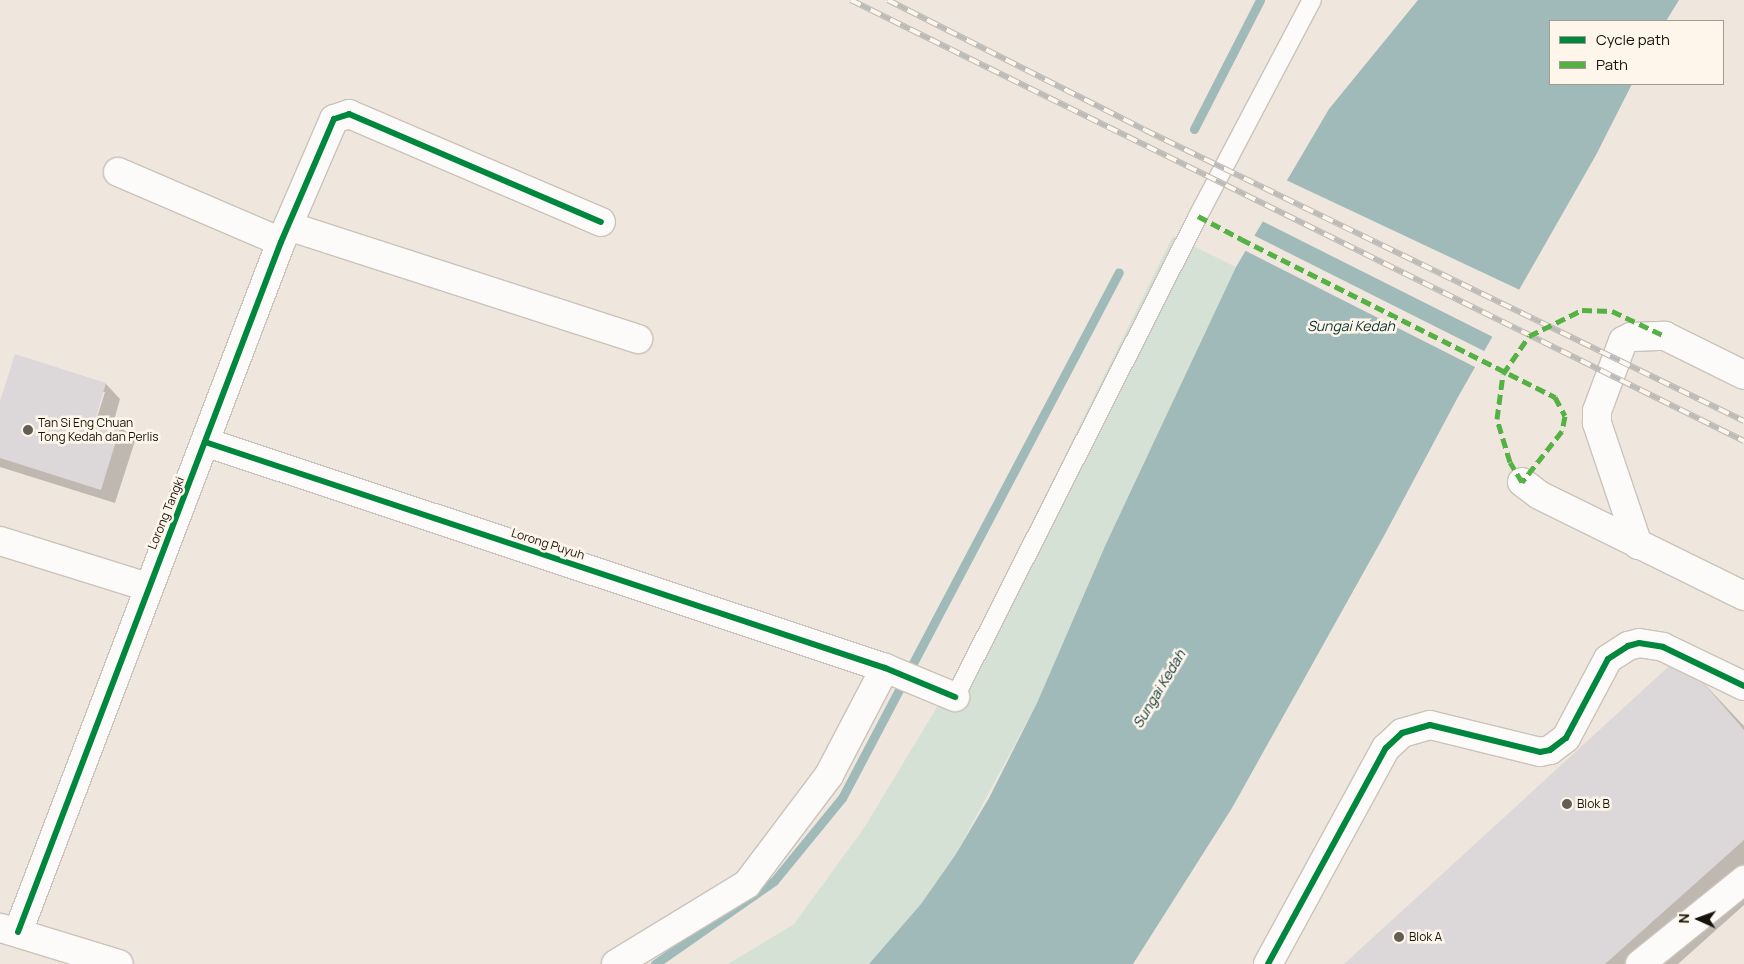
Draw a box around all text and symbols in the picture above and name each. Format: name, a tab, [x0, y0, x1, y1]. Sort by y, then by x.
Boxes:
legend	[1549, 20, 1724, 85]
text: Cycle path	[1596, 29, 1670, 50]
text: Path	[1596, 54, 1628, 75]
water label: Sungai Kedah	[1307, 318, 1395, 334]
place label: Tan Si Eng Chuan Tong Kedah dan Perlis	[38, 416, 159, 444]
marker: Tan Si Eng Chuan Tong Kedah dan Perlis	[22, 424, 34, 436]
street label: Lorong Tangki	[145, 475, 187, 551]
street label: Lorong Puyuh	[510, 525, 586, 563]
water label: Sungai Kedah	[1129, 647, 1189, 731]
place label: Blok B	[1577, 797, 1610, 811]
marker: Blok B	[1561, 798, 1573, 810]
north arrow	[1674, 894, 1724, 944]
text: N	[1674, 913, 1693, 924]
place label: Blok A	[1409, 930, 1442, 944]
marker: Blok A	[1393, 931, 1405, 943]

